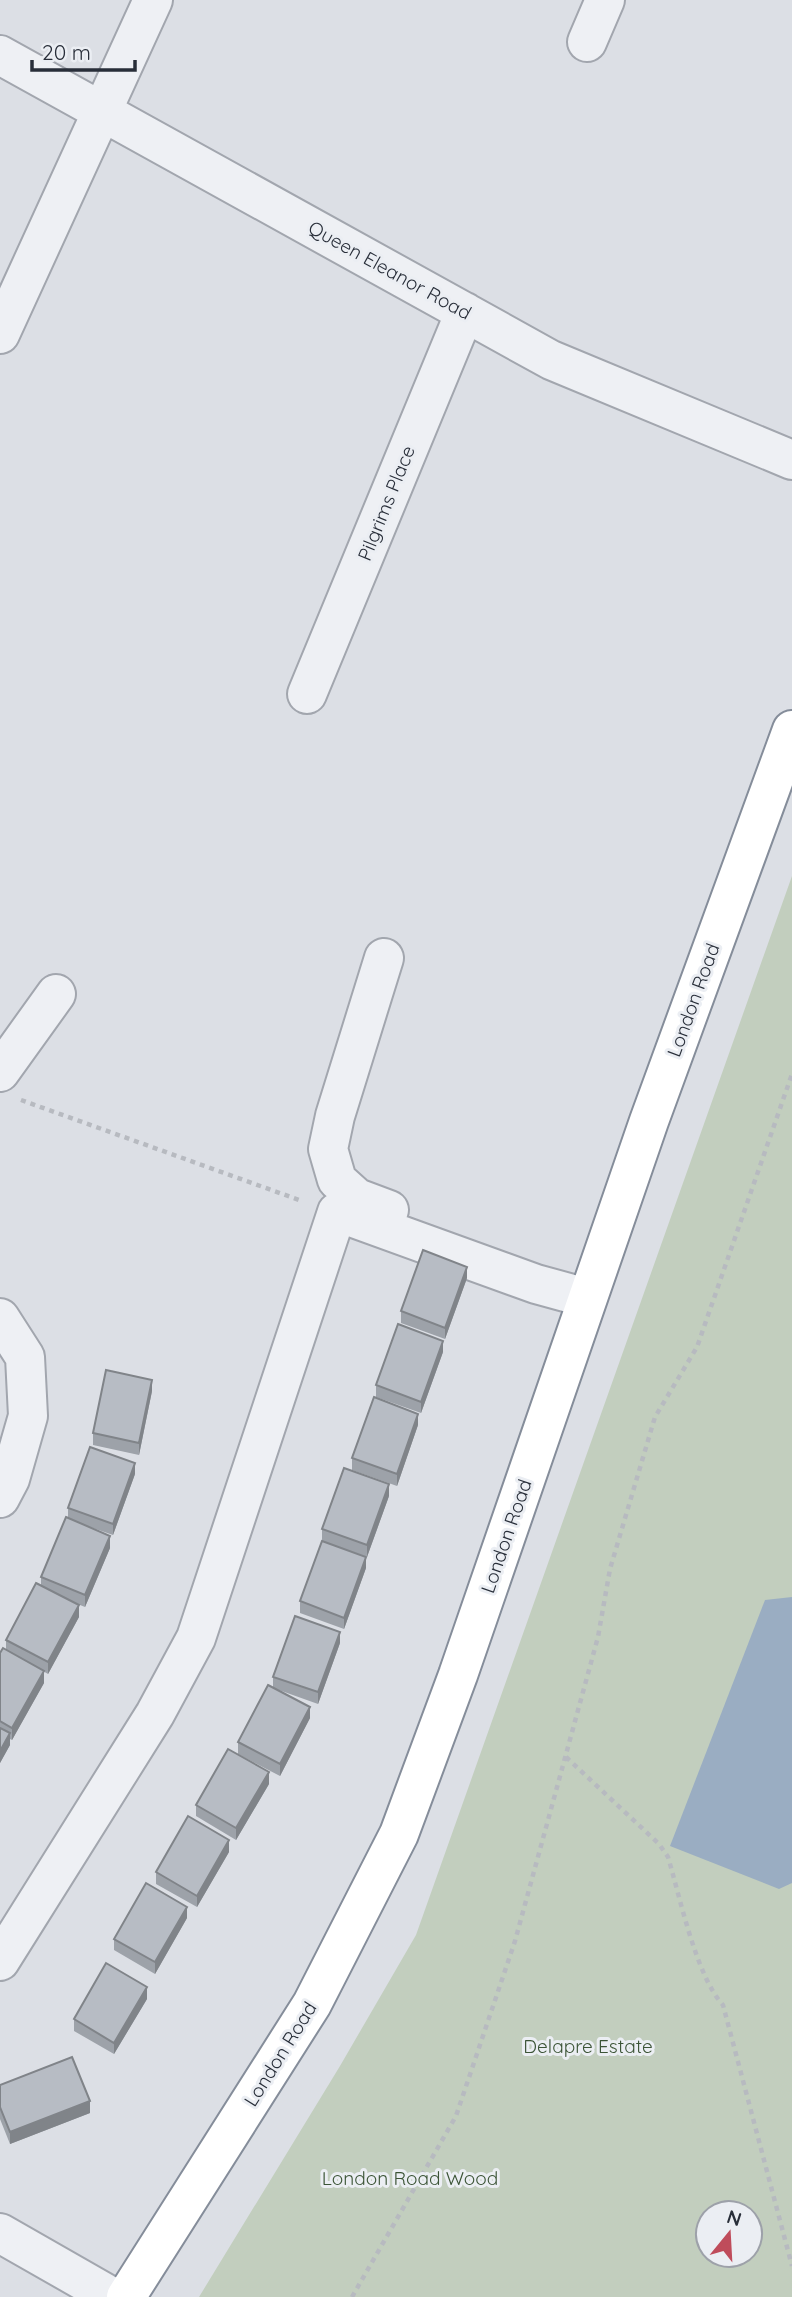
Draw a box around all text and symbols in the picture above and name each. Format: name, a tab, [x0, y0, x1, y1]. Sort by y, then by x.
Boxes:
scale bar	[32, 28, 135, 72]
text: 20 m	[42, 39, 91, 65]
street label: Queen Eleanor Road	[304, 215, 476, 325]
street label: Pilgrims Place	[352, 442, 420, 564]
street label: London Road	[661, 940, 725, 1060]
street label: London Road	[475, 1476, 537, 1596]
street label: London Road	[238, 1997, 322, 2111]
park label: Delapre Estate	[523, 2034, 653, 2058]
park label: London Road Wood	[322, 2166, 498, 2190]
north arrow	[694, 2199, 764, 2269]
text: N	[724, 2204, 745, 2231]

